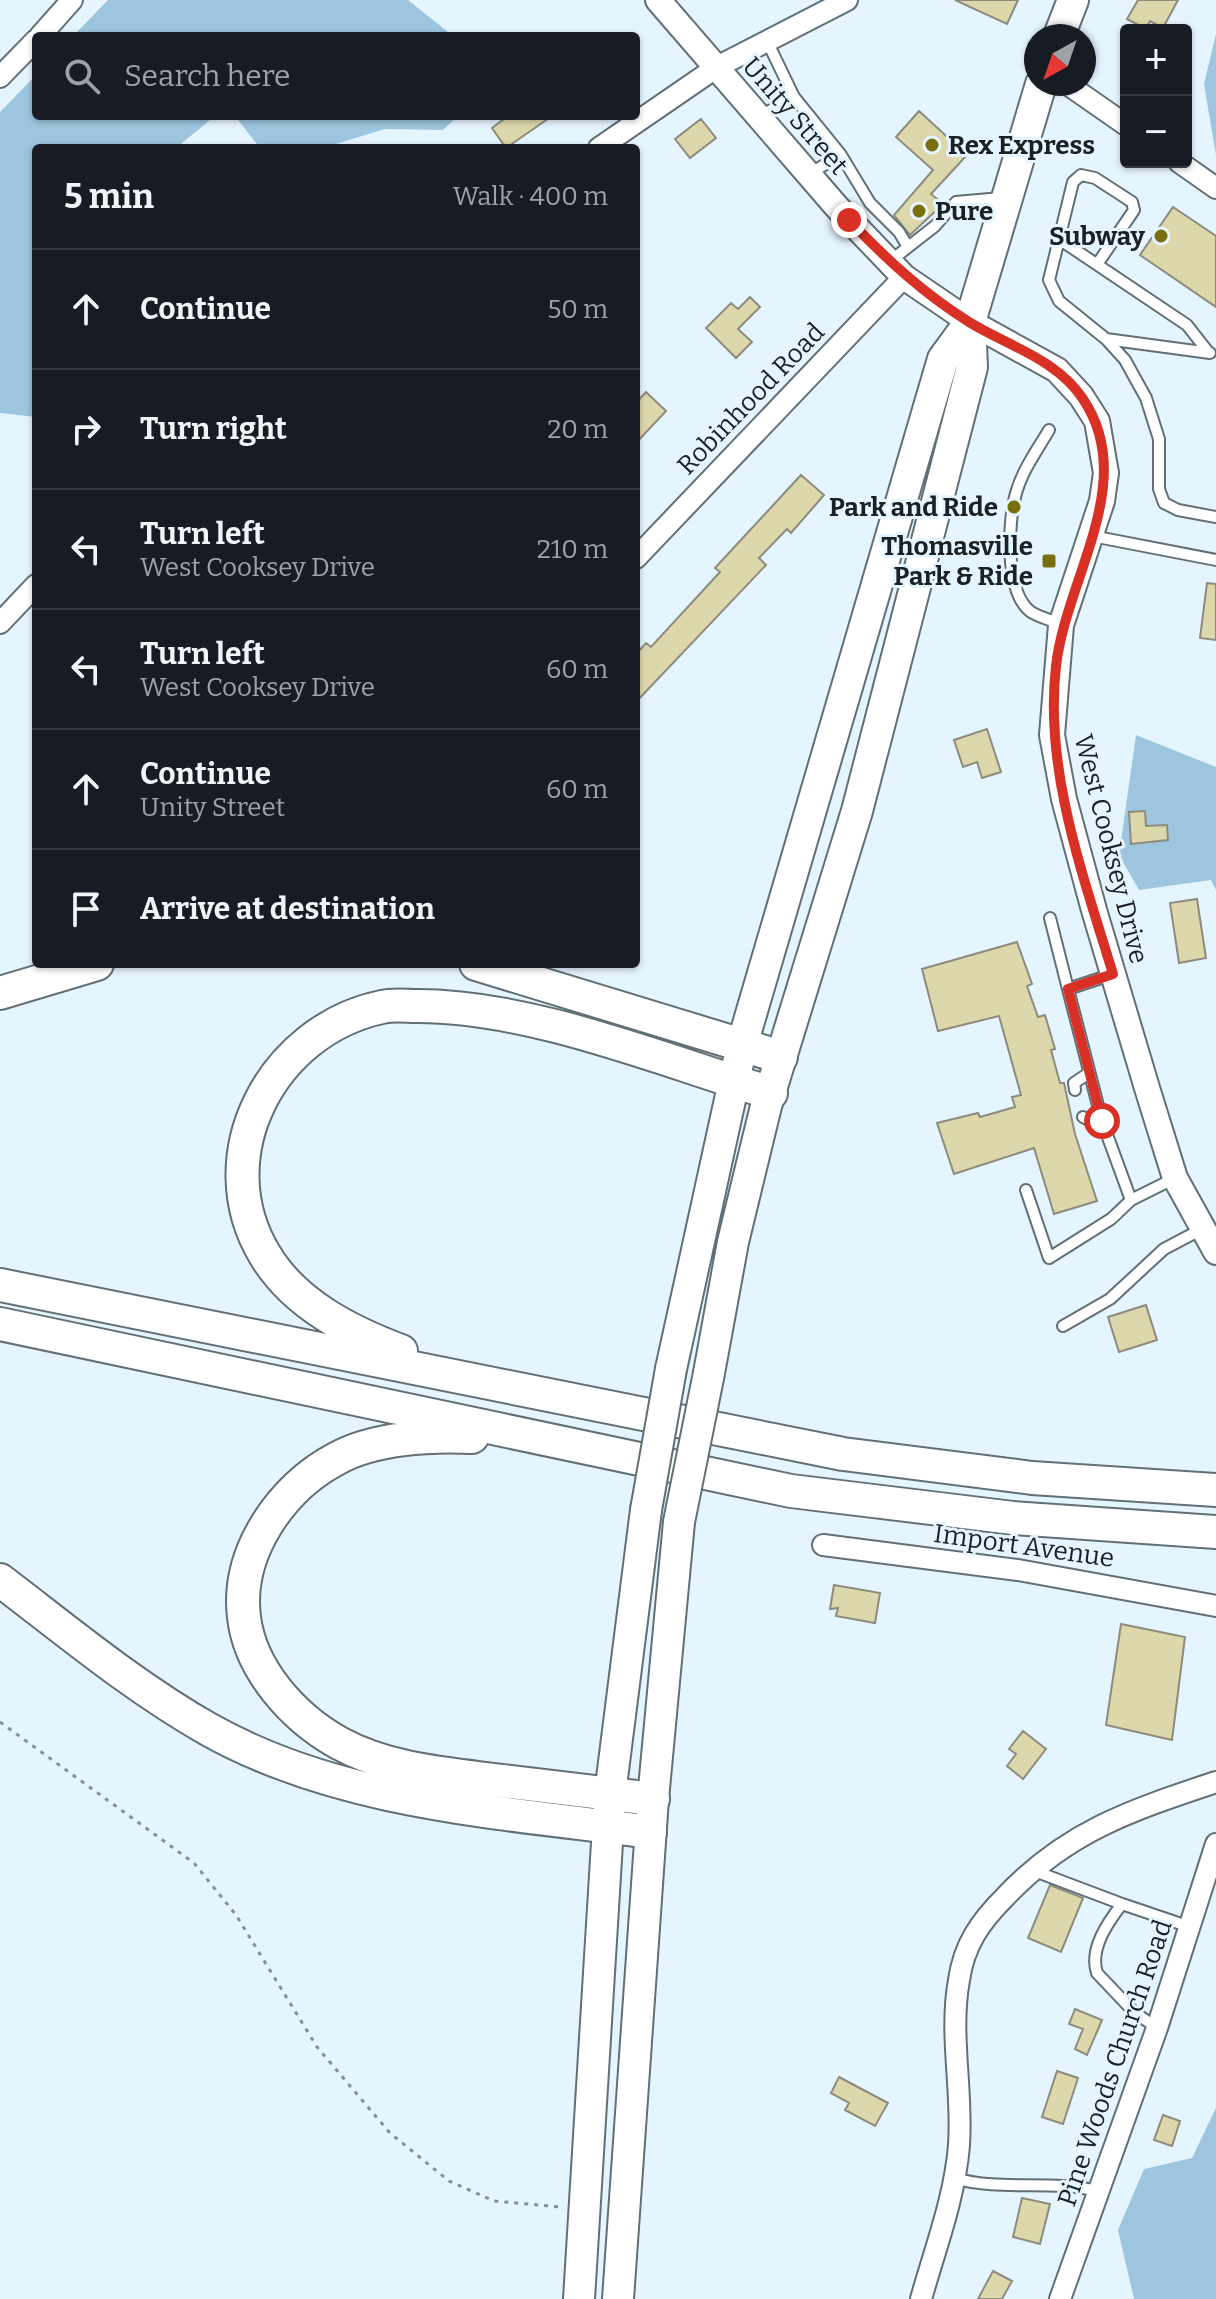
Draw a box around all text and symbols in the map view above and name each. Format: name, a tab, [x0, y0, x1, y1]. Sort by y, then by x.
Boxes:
north arrow	[1024, 24, 1096, 96]
map controls	[1120, 24, 1192, 168]
button: +	[1120, 24, 1192, 96]
search box	[32, 32, 640, 120]
street label: Unity Street	[736, 51, 855, 181]
icon: search	[60, 54, 104, 98]
text: Search here	[124, 58, 291, 94]
button: −	[1120, 96, 1192, 168]
place label: Rex Express	[948, 130, 1095, 161]
marker: Rex Express	[923, 136, 941, 154]
text: 5 min	[64, 176, 154, 217]
text: Walk · 400 m	[453, 181, 608, 212]
place label: Pure	[935, 196, 993, 227]
route end	[831, 202, 867, 238]
marker: Pure	[910, 202, 928, 220]
place label: Subway	[1049, 221, 1146, 252]
marker: Subway	[1152, 227, 1170, 245]
icon: ahead	[64, 287, 108, 331]
text: Continue	[140, 291, 271, 327]
text: 50 m	[547, 294, 608, 325]
street label: Robinhood Road	[671, 317, 831, 481]
icon: right	[64, 407, 108, 451]
text: Turn right	[140, 411, 287, 447]
text: 20 m	[547, 414, 608, 445]
place label: Park and Ride	[829, 492, 998, 523]
marker: Park and Ride	[1005, 498, 1023, 516]
text: Turn left	[140, 516, 265, 552]
icon: left	[64, 527, 108, 571]
place label: Thomasville Park & Ride	[881, 531, 1033, 592]
text: 210 m	[537, 534, 608, 565]
text: West Cooksey Drive	[140, 552, 375, 583]
marker: Thomasville Park & Ride	[1040, 552, 1058, 570]
text: Turn left	[140, 636, 265, 672]
icon: left	[64, 647, 108, 691]
text: 60 m	[546, 654, 608, 685]
text: West Cooksey Drive	[140, 672, 375, 703]
street label: West Cooksey Drive	[1068, 731, 1154, 967]
text: Continue	[140, 756, 271, 792]
icon: ahead	[64, 767, 108, 811]
text: 60 m	[546, 774, 608, 805]
text: Unity Street	[140, 792, 285, 823]
icon: arrive	[64, 887, 108, 931]
text: Arrive at destination	[140, 891, 435, 927]
route start	[1084, 1103, 1120, 1139]
street label: Import Avenue	[932, 1518, 1116, 1574]
street label: Pine Woods Church Road	[1051, 1916, 1179, 2210]

